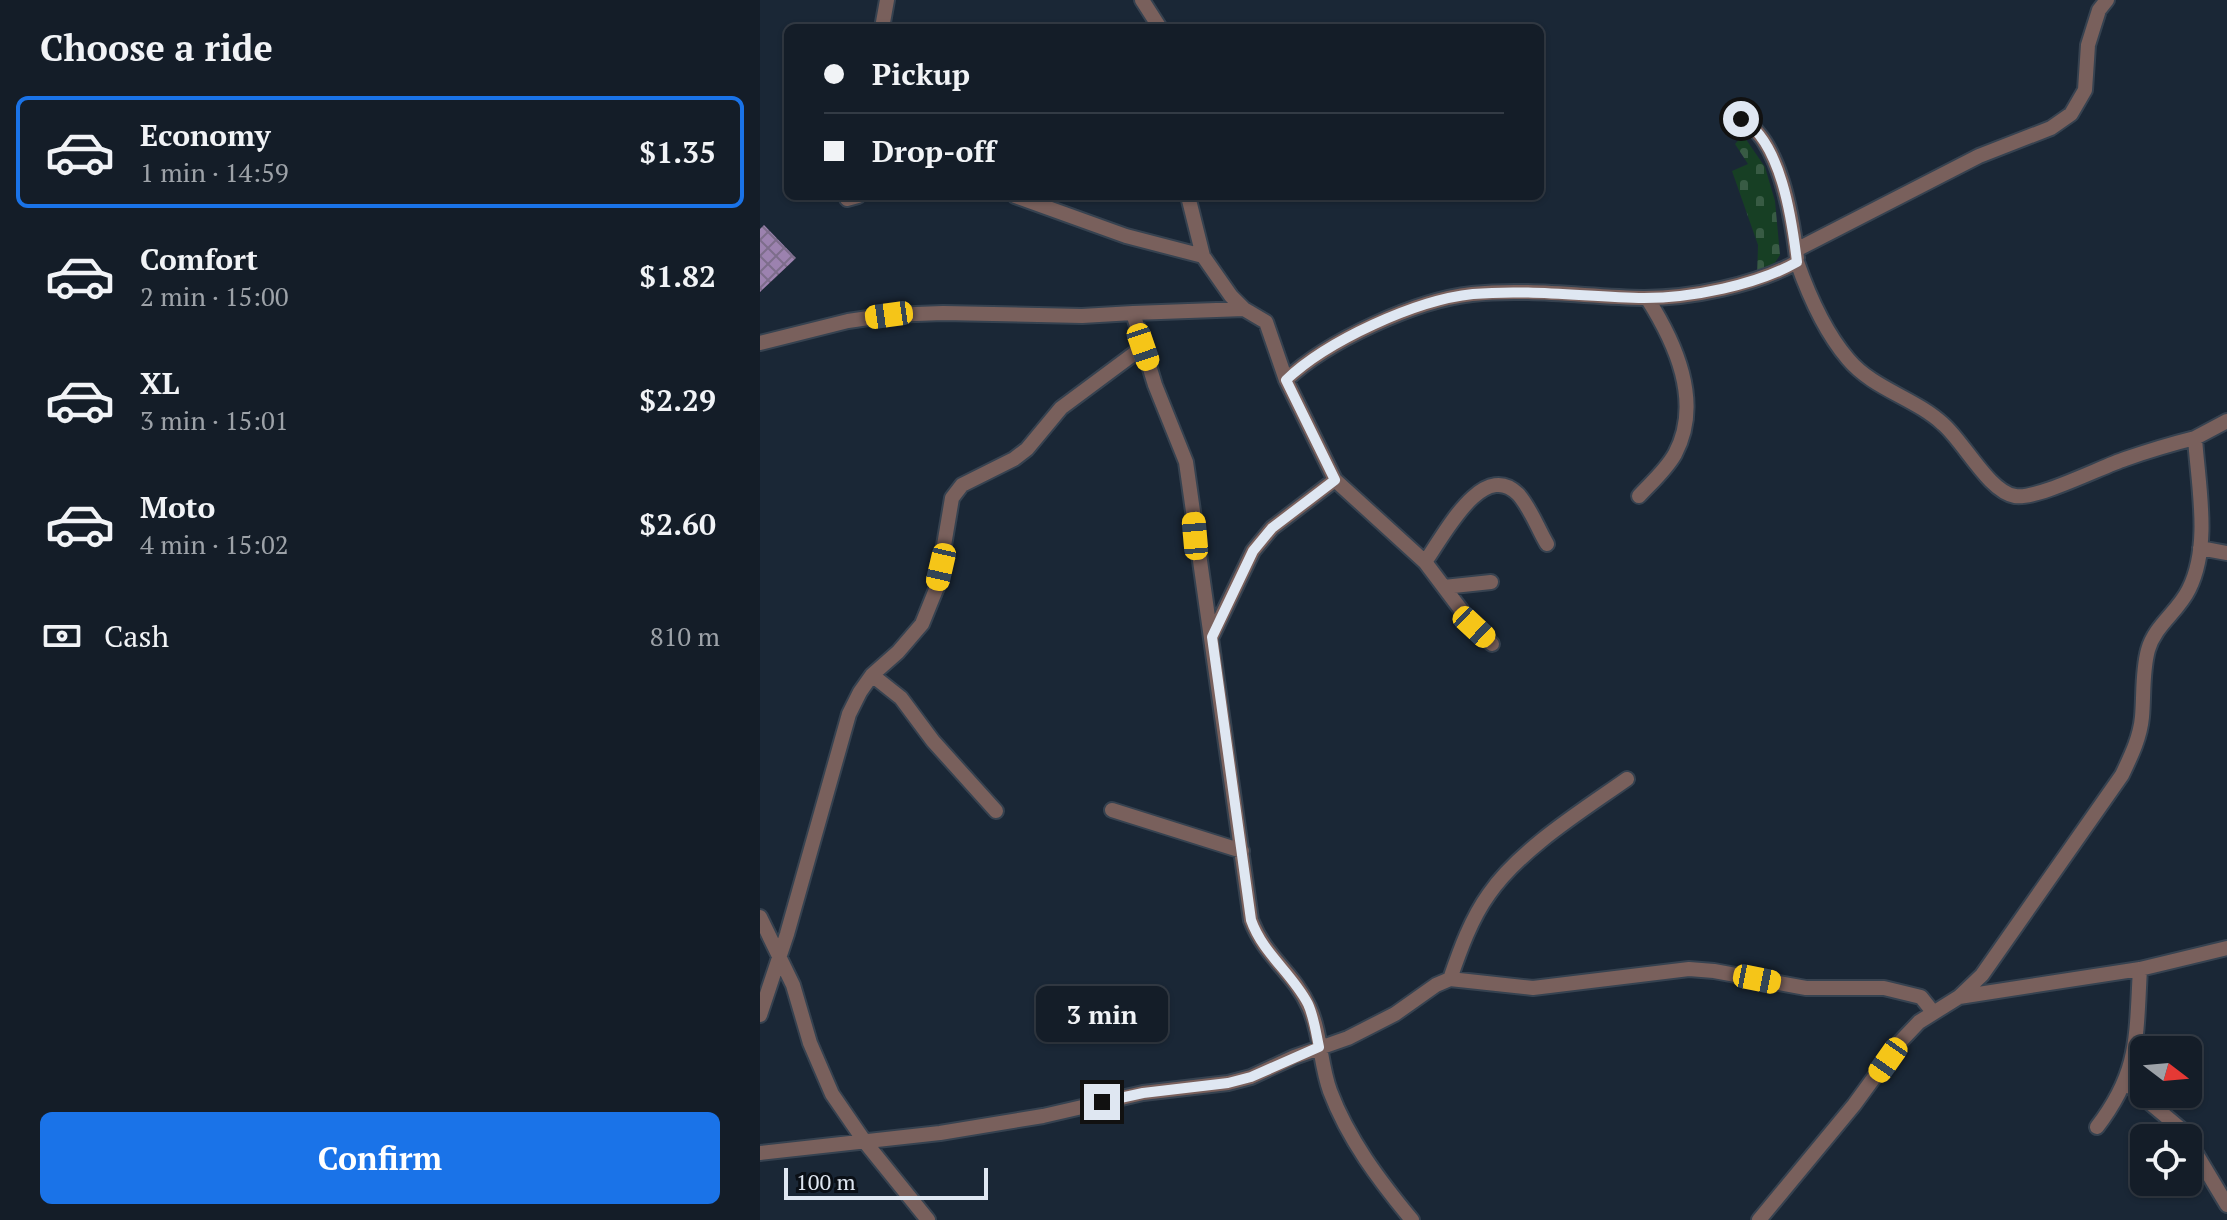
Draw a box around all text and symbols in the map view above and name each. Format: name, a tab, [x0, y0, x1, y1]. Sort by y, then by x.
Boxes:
text: Choose a ride	[40, 24, 273, 71]
text: Pickup	[872, 54, 970, 94]
route start	[1723, 101, 1759, 137]
text: Economy	[140, 115, 271, 155]
icon: car	[44, 116, 116, 188]
text: Drop-off	[872, 131, 996, 171]
text: $1.35	[639, 132, 716, 172]
text: 1 min · 14:59	[140, 155, 289, 189]
text: Comfort	[140, 239, 258, 279]
icon: car	[44, 240, 116, 312]
text: $1.82	[639, 256, 716, 296]
text: 2 min · 15:00	[140, 279, 289, 313]
car	[864, 300, 914, 330]
car	[1124, 320, 1162, 374]
text: XL	[140, 363, 179, 403]
icon: car	[44, 364, 116, 436]
text: $2.29	[639, 380, 716, 420]
text: 3 min · 15:01	[140, 403, 289, 437]
text: Moto	[140, 487, 215, 527]
icon: car	[44, 488, 116, 560]
text: $2.60	[639, 504, 716, 544]
car	[1181, 511, 1209, 561]
text: 4 min · 15:02	[140, 527, 289, 561]
car	[924, 541, 958, 593]
car	[1448, 602, 1500, 652]
icon: cash	[40, 614, 84, 658]
text: Cash	[104, 616, 169, 656]
text: 810 m	[650, 619, 720, 653]
car	[1731, 963, 1783, 995]
callout: 3 min	[1036, 986, 1168, 1042]
text: 3 min	[1066, 997, 1138, 1031]
car	[1864, 1033, 1912, 1087]
north arrow	[2130, 1036, 2202, 1108]
map controls	[2130, 1036, 2202, 1196]
route end	[1084, 1084, 1120, 1120]
button: Confirm	[40, 1112, 720, 1204]
button: locate	[2130, 1124, 2202, 1196]
scale bar	[784, 1164, 988, 1200]
text: 100 m	[796, 1167, 856, 1196]

